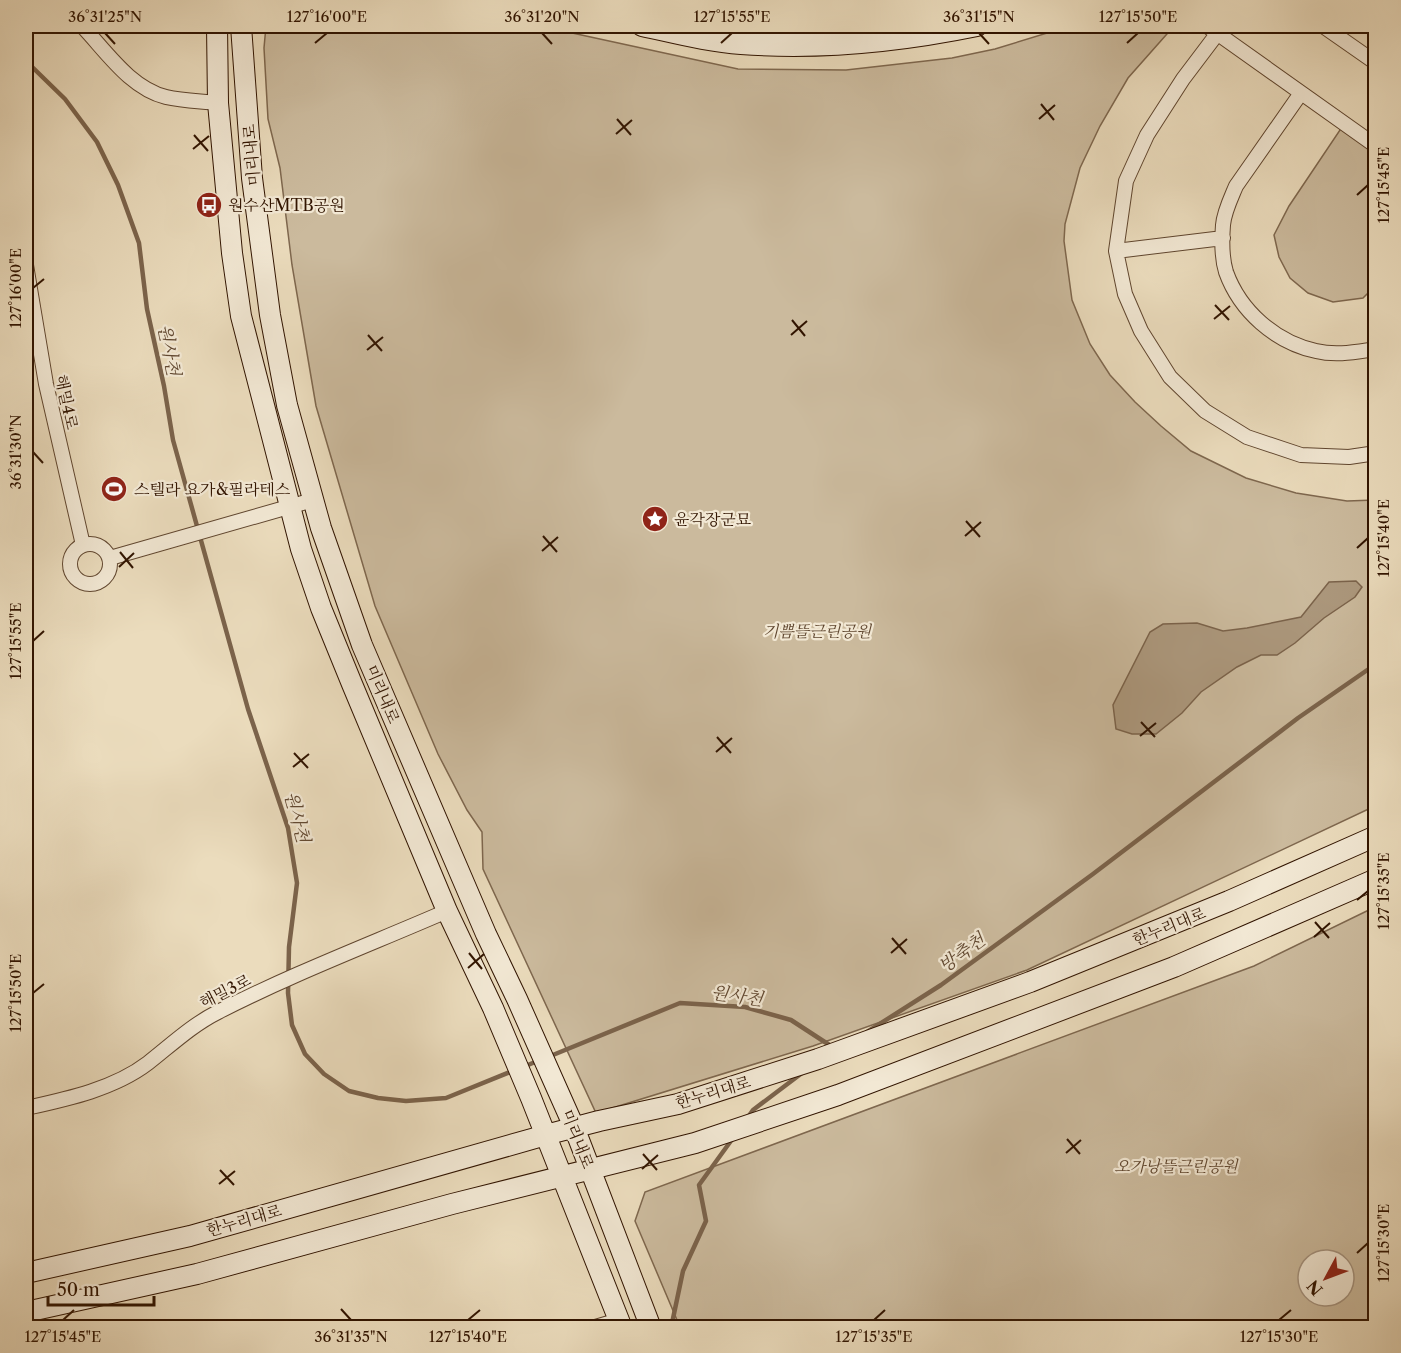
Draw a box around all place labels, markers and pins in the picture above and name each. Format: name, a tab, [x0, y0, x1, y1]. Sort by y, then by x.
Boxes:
bus stop icon: 원수산MTB공원	[194, 190, 224, 220]
place label: 원수산MTB공원	[228, 195, 345, 215]
sports icon: 스텔라 요가&필라테스	[99, 474, 129, 504]
place label: 스텔라 요가&필라테스	[134, 479, 291, 499]
place icon: 윤각장군묘	[640, 504, 670, 534]
place label: 윤각장군묘	[674, 509, 752, 529]

